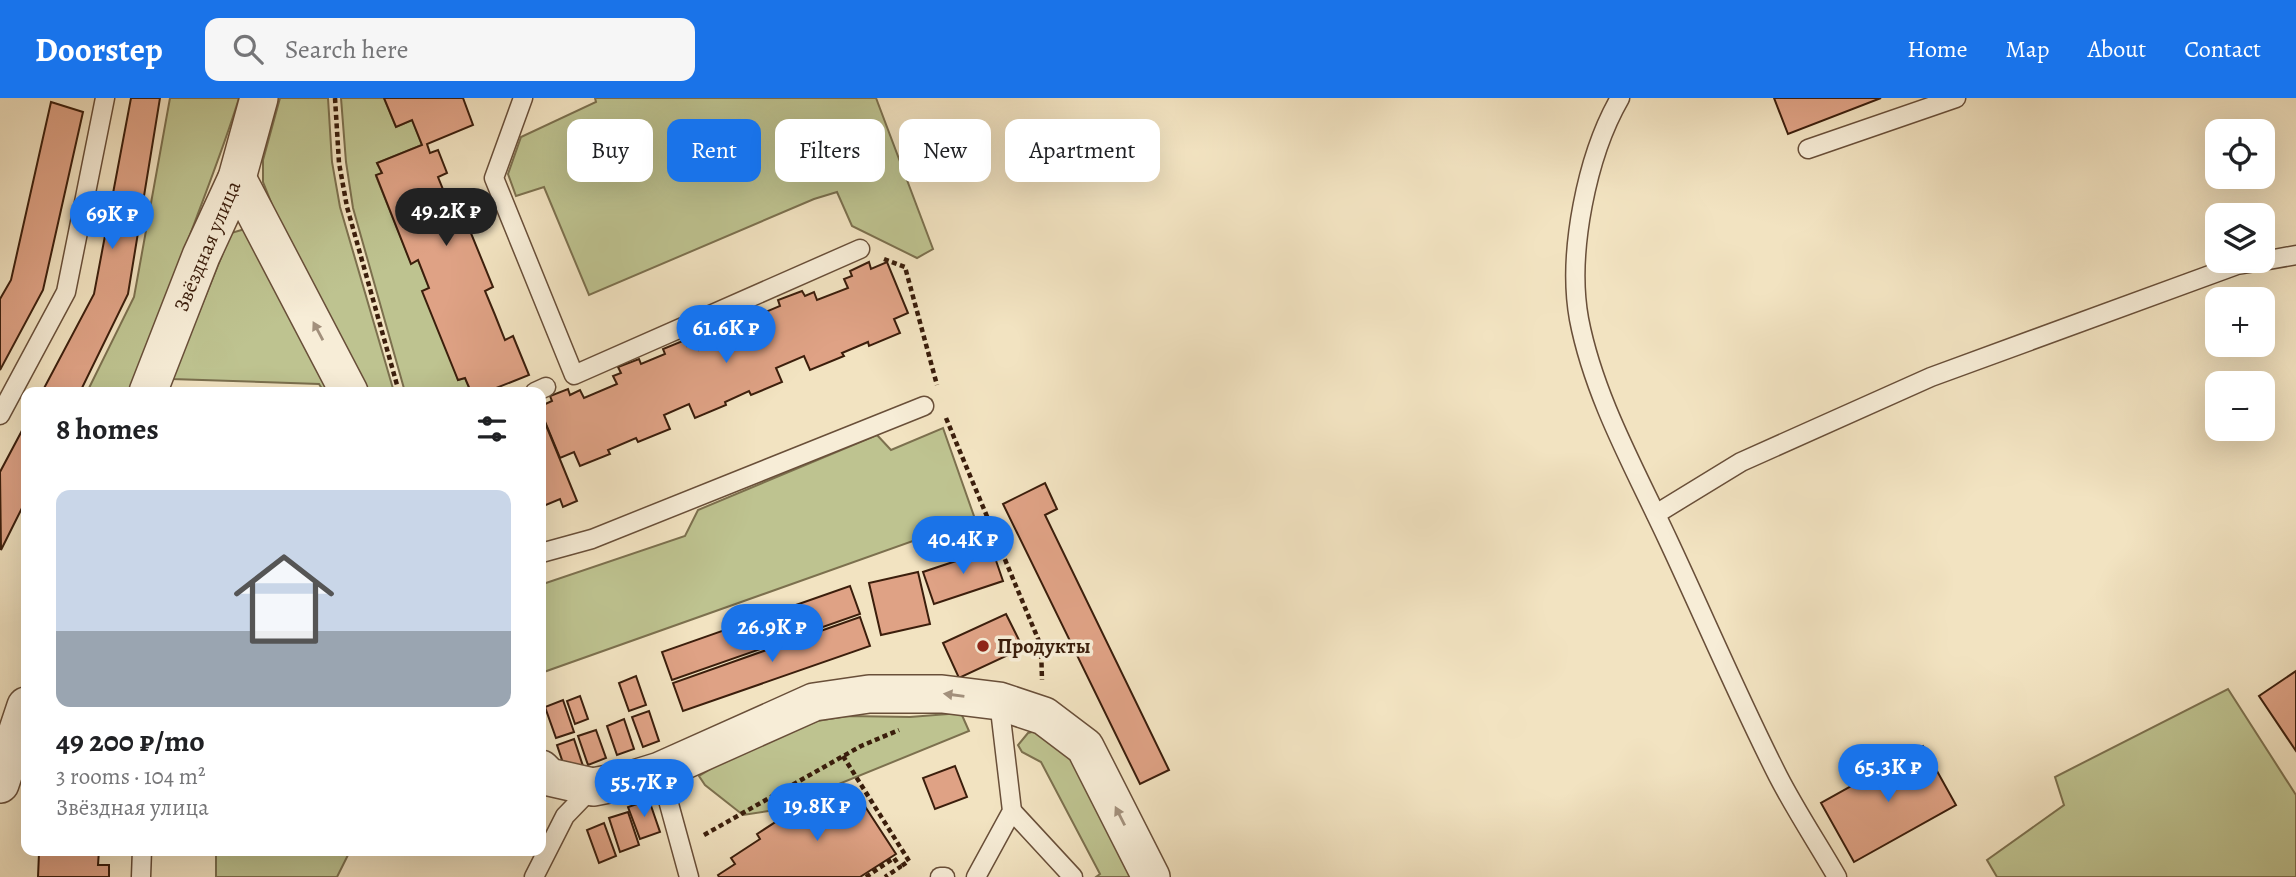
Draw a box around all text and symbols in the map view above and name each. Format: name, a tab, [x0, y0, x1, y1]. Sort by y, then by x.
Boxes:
search box	[205, 18, 695, 81]
text: Doorstep	[35, 27, 163, 72]
icon: search	[229, 30, 267, 68]
text: Search here	[285, 32, 408, 67]
text: Home	[1907, 33, 1968, 65]
text: Map	[2006, 33, 2050, 65]
text: About	[2088, 33, 2146, 65]
text: Contact	[2184, 33, 2261, 65]
chip: Buy	[567, 119, 653, 182]
chip: Rent	[667, 119, 761, 182]
chip: Filters	[775, 119, 885, 182]
chip: New	[899, 119, 991, 182]
chip: Apartment	[1005, 119, 1160, 182]
map controls	[2205, 119, 2275, 441]
button: locate	[2205, 119, 2275, 189]
street label: Звёздная улица	[167, 176, 247, 316]
pin: 49.2K ₽	[381, 188, 511, 248]
pin: 69K ₽	[63, 192, 161, 251]
text: 49.2K ₽	[411, 195, 481, 226]
text: 69K ₽	[86, 198, 138, 229]
button: layers	[2205, 203, 2275, 273]
button: +	[2205, 287, 2275, 357]
pin: 61.6K ₽	[661, 306, 791, 365]
text: 61.6K ₽	[693, 312, 759, 343]
one-way arrow	[312, 321, 324, 341]
button: −	[2205, 371, 2275, 441]
text: 8 homes	[56, 409, 159, 449]
icon: filters	[473, 410, 511, 448]
pin: 40.4K ₽	[898, 517, 1028, 576]
text: 40.4K ₽	[928, 523, 998, 554]
icon: home	[221, 536, 347, 662]
pin: 26.9K ₽	[707, 604, 837, 664]
text: 26.9K ₽	[737, 611, 807, 642]
place label: Продукты	[997, 632, 1091, 660]
marker: Продукты	[975, 638, 991, 654]
one-way arrow	[943, 690, 965, 701]
text: 49 200 ₽/mo	[56, 721, 205, 761]
pin: 65.3K ₽	[1823, 744, 1953, 804]
text: 65.3K ₽	[1854, 751, 1922, 782]
pin: 55.7K ₽	[579, 760, 709, 819]
text: 3 rooms · 104 m²	[56, 761, 205, 792]
text: 55.7K ₽	[611, 766, 677, 797]
pin: 19.8K ₽	[752, 784, 882, 843]
text: 19.8K ₽	[783, 790, 851, 821]
text: Звёздная улица	[56, 792, 209, 823]
one-way arrow	[1114, 806, 1125, 826]

